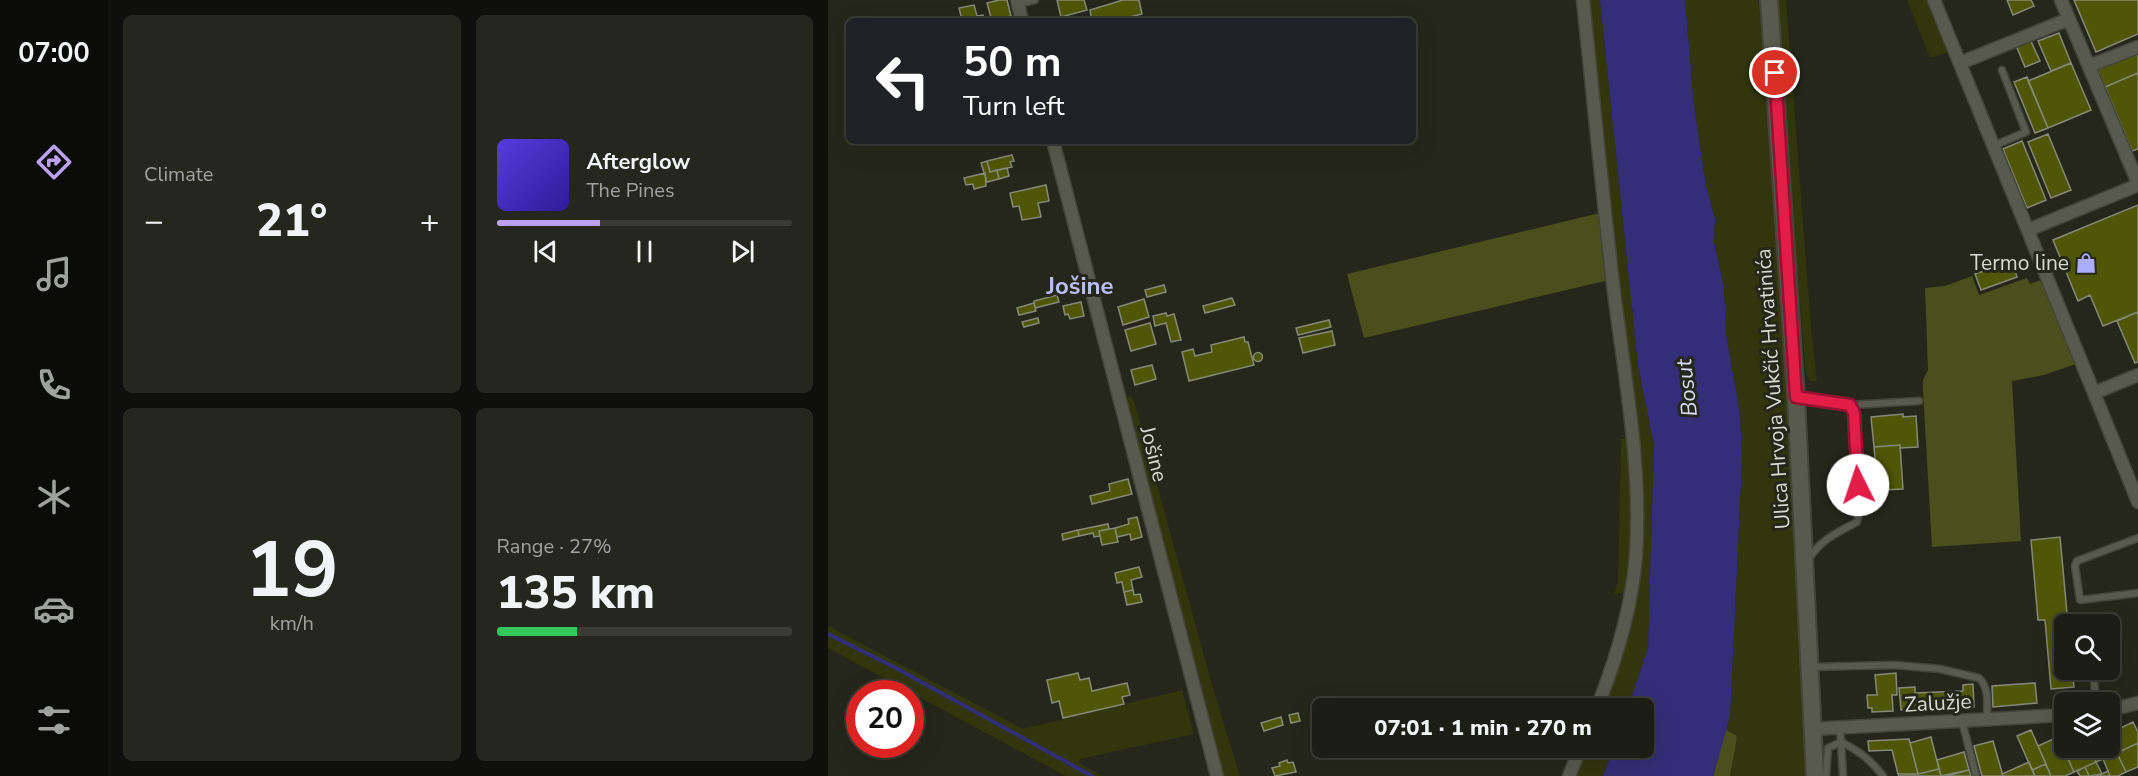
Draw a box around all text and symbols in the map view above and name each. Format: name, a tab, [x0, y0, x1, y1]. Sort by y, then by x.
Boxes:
text: 50 m	[963, 34, 1062, 91]
text: 07:00	[18, 35, 90, 72]
icon: left	[864, 42, 942, 120]
pin	[1749, 47, 1800, 98]
icon: arrive	[1758, 56, 1791, 89]
text: Turn left	[963, 88, 1064, 125]
icon: directions	[33, 141, 75, 183]
text: Afterglow	[587, 147, 690, 177]
text: Climate	[144, 161, 213, 188]
text: The Pines	[587, 177, 675, 204]
text: 21°	[256, 191, 327, 252]
text: −	[144, 199, 164, 244]
text: +	[420, 199, 440, 244]
icon: previous	[529, 235, 562, 268]
icon: pause	[628, 235, 661, 268]
icon: next	[726, 235, 759, 268]
street label: Ulica Hrvoja Vukčić Hrvatinića	[1749, 248, 1797, 530]
place label: Termo line	[1970, 249, 2069, 277]
shop icon: Termo line	[2074, 251, 2098, 275]
icon: music	[33, 253, 75, 295]
district label: Jošine	[1045, 270, 1114, 302]
water label: Bosut	[1669, 356, 1705, 418]
icon: phone	[33, 364, 75, 406]
street label: Jošine	[1133, 422, 1174, 485]
position arrow	[1826, 453, 1890, 517]
icon: climate	[33, 476, 75, 518]
text: 19	[245, 517, 339, 624]
text: Range · 27%	[497, 533, 612, 560]
text: 135 km	[497, 563, 655, 624]
icon: car	[33, 588, 75, 630]
text: km/h	[270, 610, 314, 637]
map controls	[2054, 614, 2120, 758]
button: search	[2054, 614, 2120, 680]
speed limit sign: 20	[846, 680, 924, 758]
street label: Zalužje	[1904, 687, 1972, 719]
button: layers	[2054, 692, 2120, 758]
icon: filters	[33, 699, 75, 741]
text: 07:01 · 1 min · 270 m	[1374, 713, 1592, 743]

